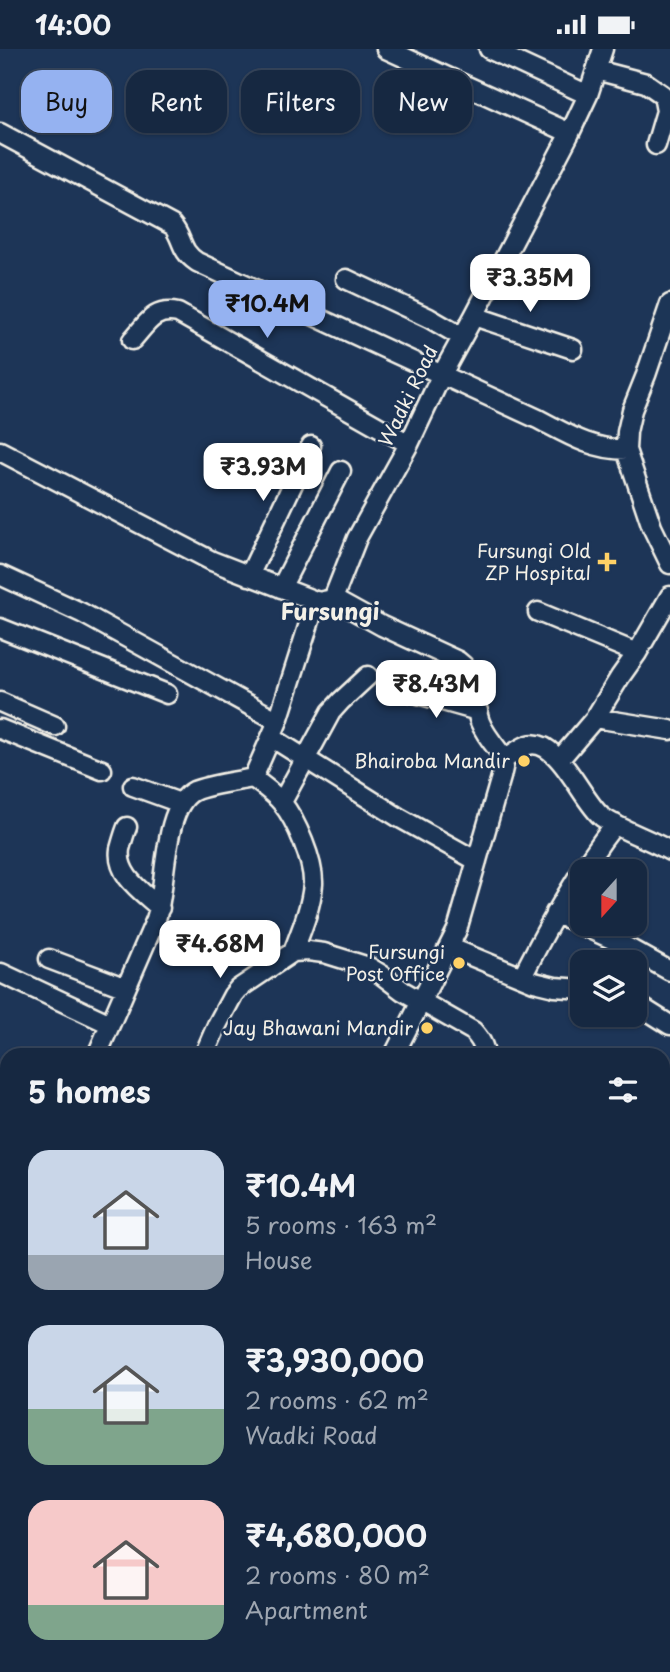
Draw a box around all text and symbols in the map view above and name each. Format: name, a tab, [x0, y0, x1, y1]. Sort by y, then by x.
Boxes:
text: 14:00	[35, 5, 111, 44]
chip: Buy	[21, 70, 112, 133]
chip: Rent	[126, 70, 227, 133]
chip: Filters	[241, 70, 360, 133]
chip: New	[374, 70, 472, 133]
pin: ₹3.35M	[473, 254, 587, 314]
text: ₹3.35M	[486, 259, 574, 294]
pin: ₹10.4M	[210, 281, 324, 340]
text: ₹10.4M	[224, 285, 310, 320]
street label: Wadki Road	[371, 340, 444, 451]
pin: ₹3.93M	[206, 443, 320, 503]
text: ₹3.93M	[220, 448, 306, 483]
place label: Fursungi Old ZP Hospital	[477, 536, 591, 586]
marker: Fursungi Old ZP Hospital	[597, 552, 617, 572]
district label: Fursungi	[280, 593, 380, 628]
pin: ₹8.43M	[379, 661, 493, 720]
text: ₹8.43M	[392, 665, 480, 700]
place label: Bhairoba Mandir	[354, 746, 510, 774]
marker: Bhairoba Mandir	[516, 753, 532, 769]
north arrow	[570, 859, 648, 936]
map controls	[570, 859, 647, 1027]
pin: ₹4.68M	[163, 921, 277, 980]
text: ₹4.68M	[175, 925, 265, 960]
place label: Fursungi Post Office	[346, 937, 445, 987]
button: layers	[570, 950, 647, 1027]
marker: Fursungi Post Office	[451, 955, 467, 971]
place label: Jay Bhawani Mandir	[223, 1013, 413, 1041]
marker: Jay Bhawani Mandir	[419, 1020, 435, 1036]
text: 5 homes	[28, 1068, 151, 1113]
icon: filters	[604, 1071, 642, 1109]
text: ₹10.4M	[245, 1162, 356, 1207]
icon: home	[84, 1178, 168, 1262]
text: 5 rooms · 163 m²	[245, 1207, 437, 1242]
text: House	[245, 1242, 312, 1277]
text: ₹3,930,000	[245, 1337, 424, 1382]
icon: home	[84, 1353, 168, 1437]
text: 2 rooms · 62 m²	[245, 1382, 429, 1417]
text: Wadki Road	[245, 1417, 378, 1452]
text: ₹4,680,000	[245, 1512, 427, 1557]
icon: home	[84, 1528, 168, 1612]
text: 2 rooms · 80 m²	[245, 1557, 430, 1592]
text: Apartment	[245, 1592, 368, 1627]

